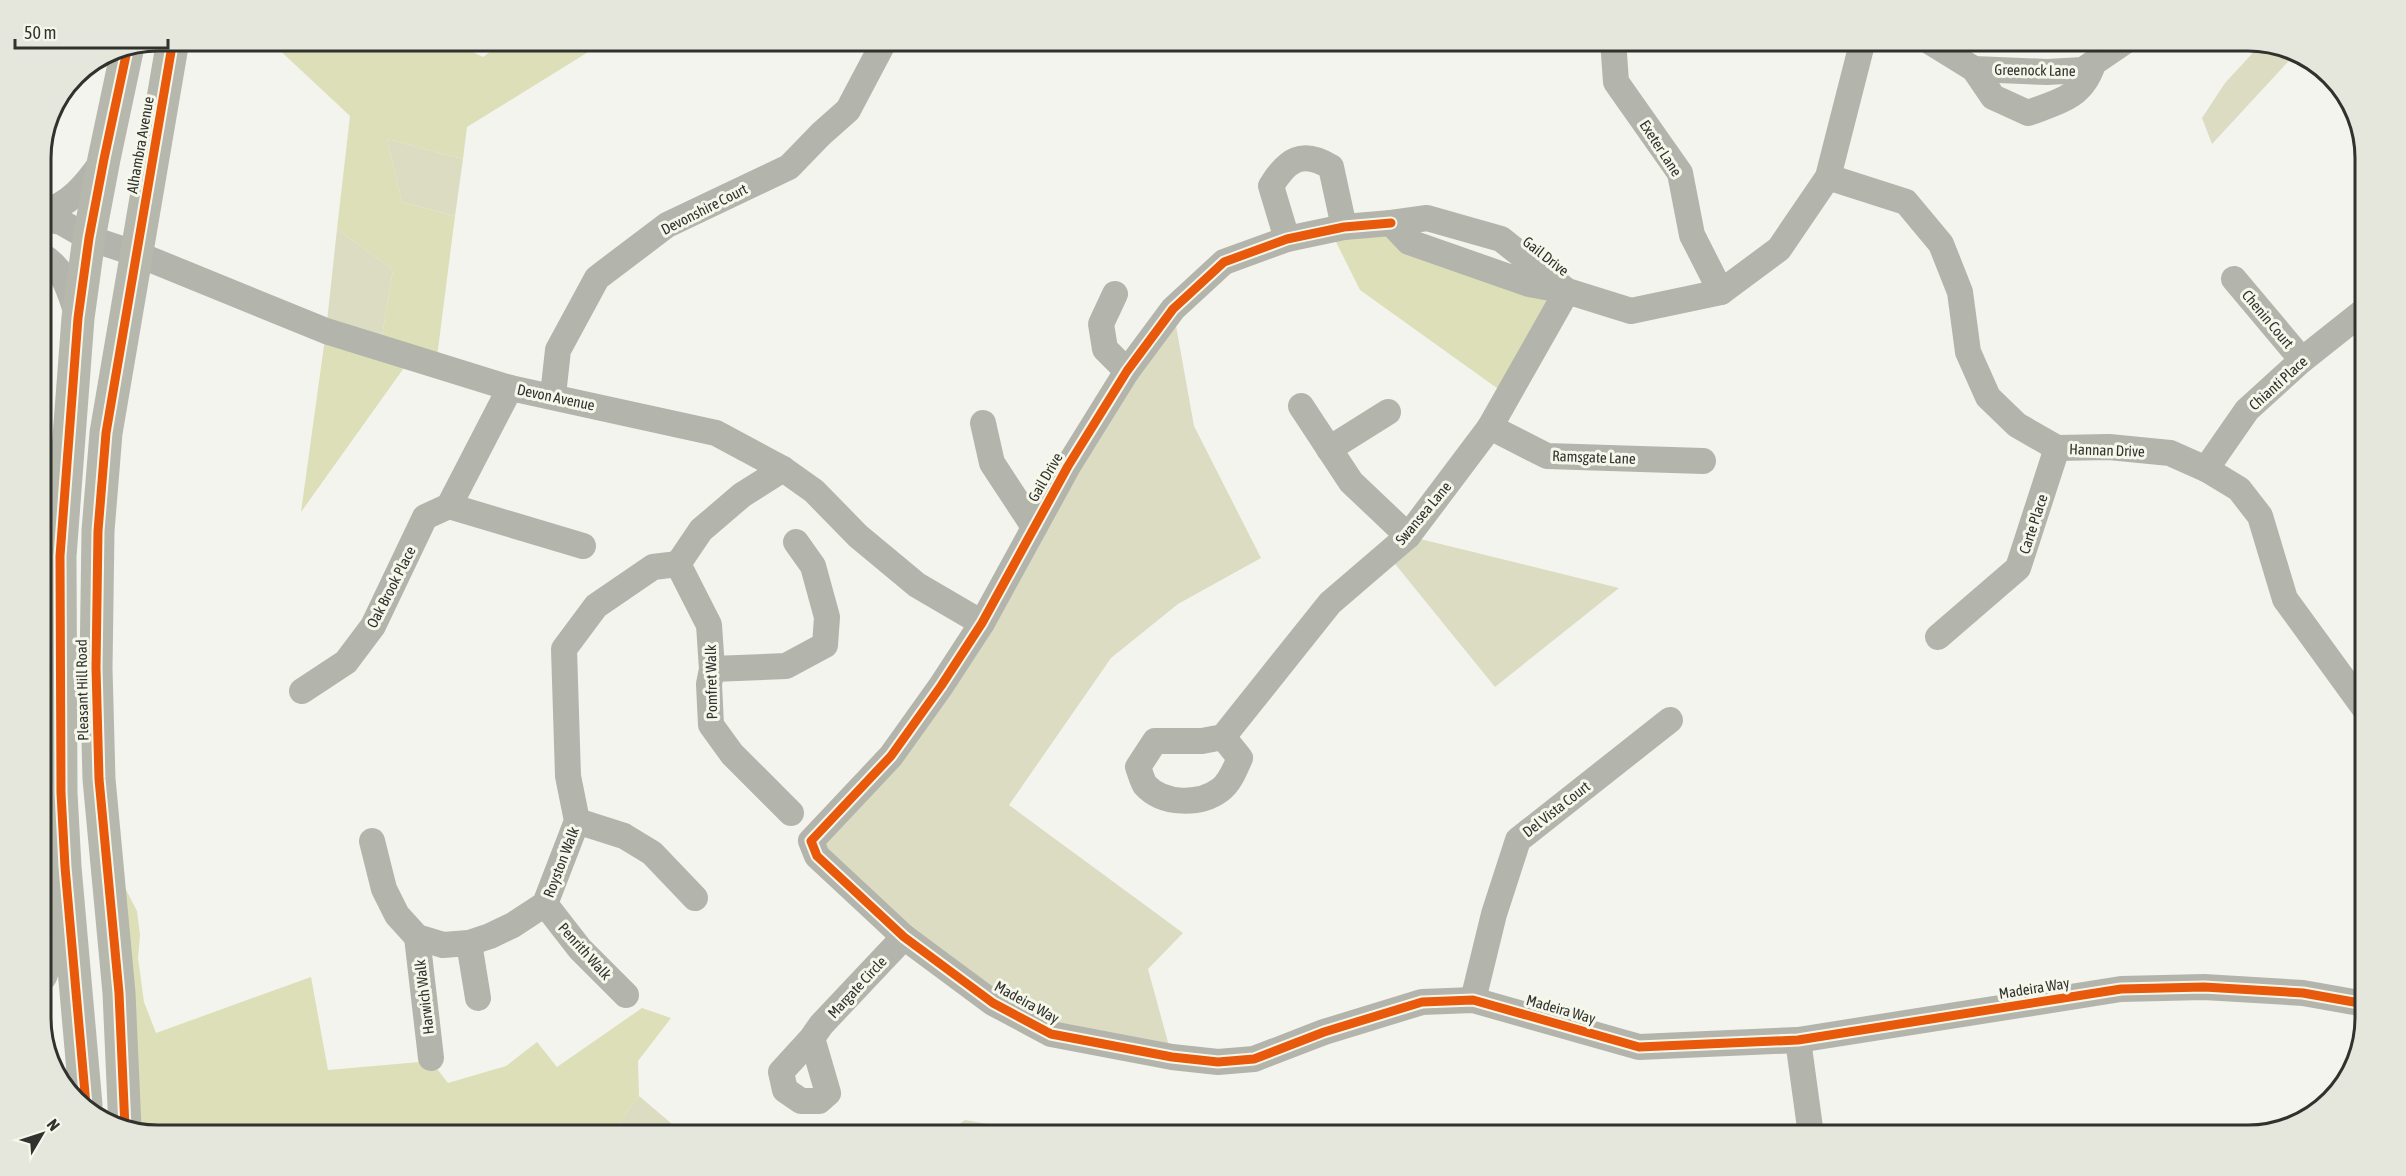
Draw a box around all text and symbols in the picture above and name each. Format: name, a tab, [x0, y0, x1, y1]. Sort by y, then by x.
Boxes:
scale bar	[15, 12, 168, 50]
text: 50 m	[24, 22, 56, 43]
street label: Greenock Lane	[1994, 61, 2076, 79]
street label: Alhambra Avenue	[123, 95, 157, 195]
street label: Exeter Lane	[1637, 117, 1686, 179]
street label: Devonshire Court	[658, 180, 750, 238]
street label: Gail Drive	[1520, 233, 1572, 279]
street label: Chenin Court	[2239, 287, 2297, 351]
street label: Chianti Place	[2245, 352, 2311, 413]
street label: Devon Avenue	[516, 380, 597, 414]
street label: Hannan Drive	[2069, 440, 2145, 460]
street label: Ramsgate Lane	[1552, 447, 1636, 467]
street label: Gail Drive	[1024, 449, 1066, 504]
street label: Swansea Lane	[1392, 478, 1454, 548]
street label: Carte Place	[2015, 492, 2051, 556]
street label: Oak Brook Place	[363, 543, 419, 631]
street label: Pleasant Hill Road	[73, 639, 91, 741]
street label: Pomfret Walk	[702, 644, 720, 720]
street label: Del Vista Court	[1519, 778, 1593, 840]
street label: Royston Walk	[540, 824, 582, 900]
street label: Penrith Walk	[555, 919, 615, 983]
street label: Margate Circle	[824, 953, 890, 1021]
street label: Harwich Walk	[411, 958, 437, 1035]
street label: Madeira Way	[1998, 974, 2070, 1002]
street label: Madeira Way	[992, 977, 1062, 1027]
street label: Madeira Way	[1524, 991, 1598, 1027]
north arrow	[12, 1104, 72, 1164]
text: N	[44, 1115, 64, 1134]

